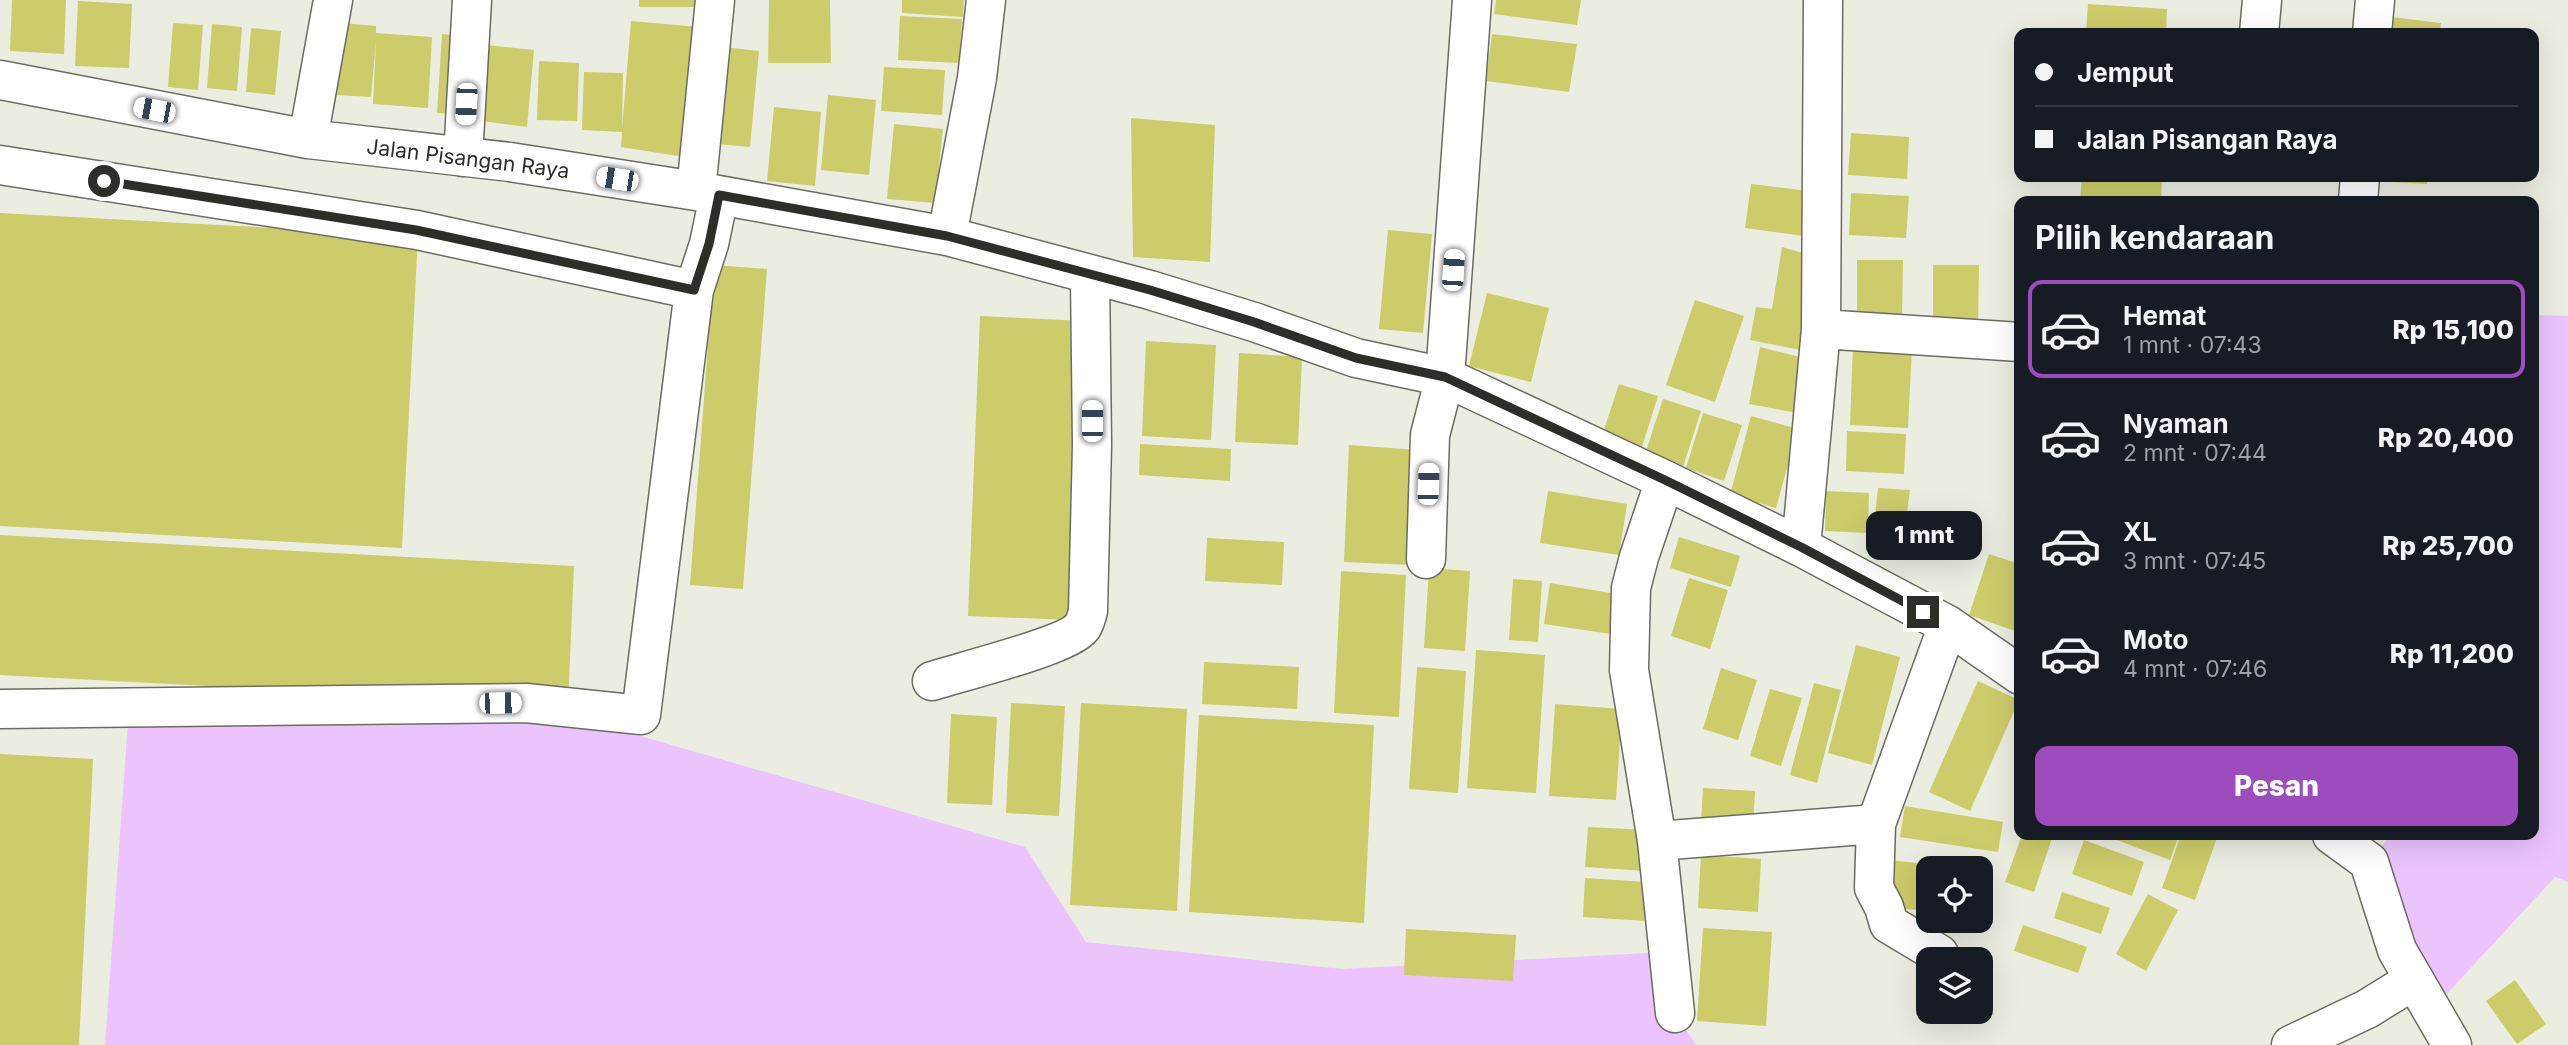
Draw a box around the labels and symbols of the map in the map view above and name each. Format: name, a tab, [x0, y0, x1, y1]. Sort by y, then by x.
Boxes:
car	[455, 82, 478, 126]
car	[132, 96, 177, 124]
street label: Jalan Pisangan Raya	[365, 134, 571, 183]
route start	[88, 165, 120, 197]
car	[595, 165, 640, 193]
car	[1442, 248, 1465, 292]
car	[1082, 400, 1103, 442]
car	[1417, 463, 1440, 505]
callout: 1 mnt	[1865, 510, 1981, 560]
route end	[1907, 596, 1939, 628]
car	[479, 692, 522, 714]

